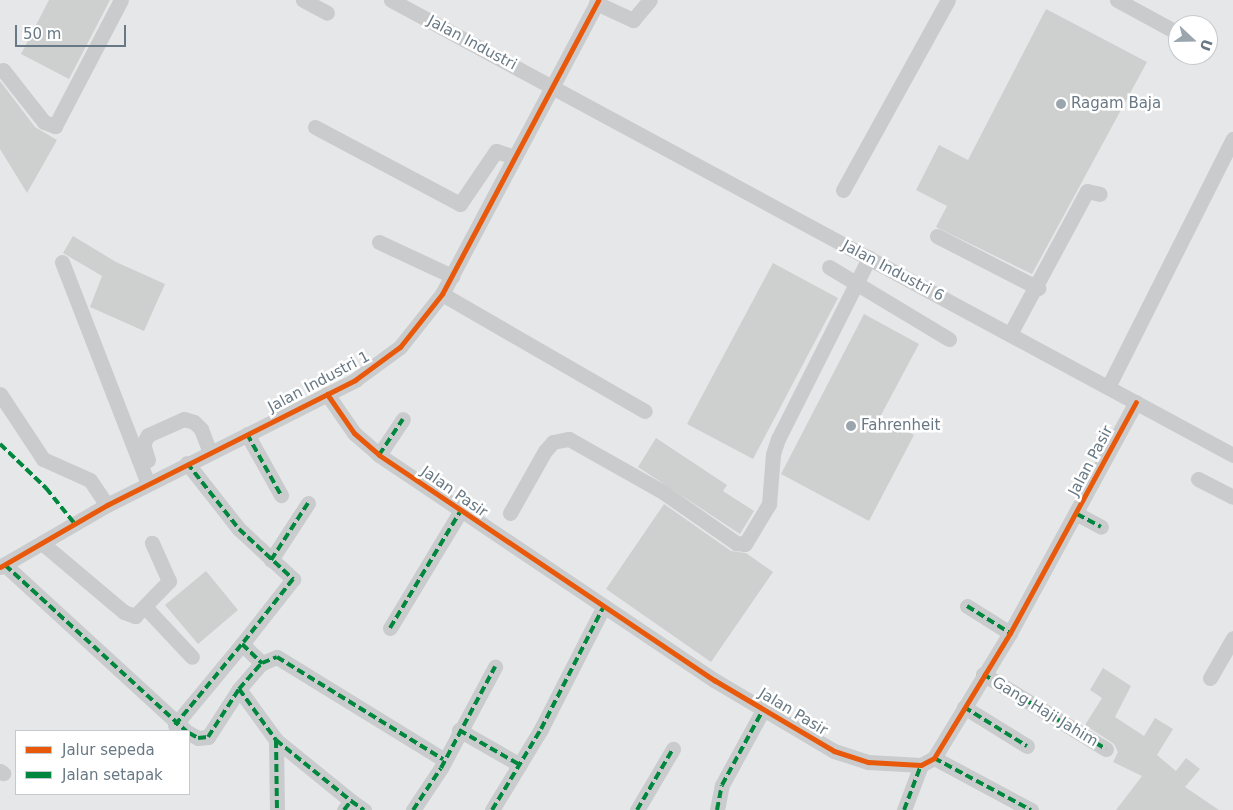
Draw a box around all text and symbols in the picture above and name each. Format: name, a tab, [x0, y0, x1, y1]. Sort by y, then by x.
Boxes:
street label: Jalan Industri	[424, 12, 520, 74]
scale bar	[18, 15, 129, 47]
north arrow	[1168, 15, 1218, 65]
text: 50 m	[23, 25, 61, 43]
text: U	[1197, 37, 1216, 53]
place label: Ragam Baja	[1071, 95, 1161, 113]
marker: Ragam Baja	[1055, 98, 1067, 110]
street label: Jalan Industri 6	[839, 237, 947, 305]
street label: Jalan Industri 1	[265, 348, 373, 416]
place label: Fahrenheit	[861, 417, 940, 435]
marker: Fahrenheit	[845, 420, 857, 432]
street label: Jalan Pasir	[1065, 423, 1117, 499]
street label: Jalan Pasir	[417, 463, 491, 521]
street label: Gang Haji Jahim	[989, 673, 1101, 751]
street label: Jalan Pasir	[755, 684, 831, 740]
legend	[15, 730, 190, 795]
text: Jalur sepeda	[62, 741, 155, 759]
text: Jalan setapak	[62, 766, 163, 784]

